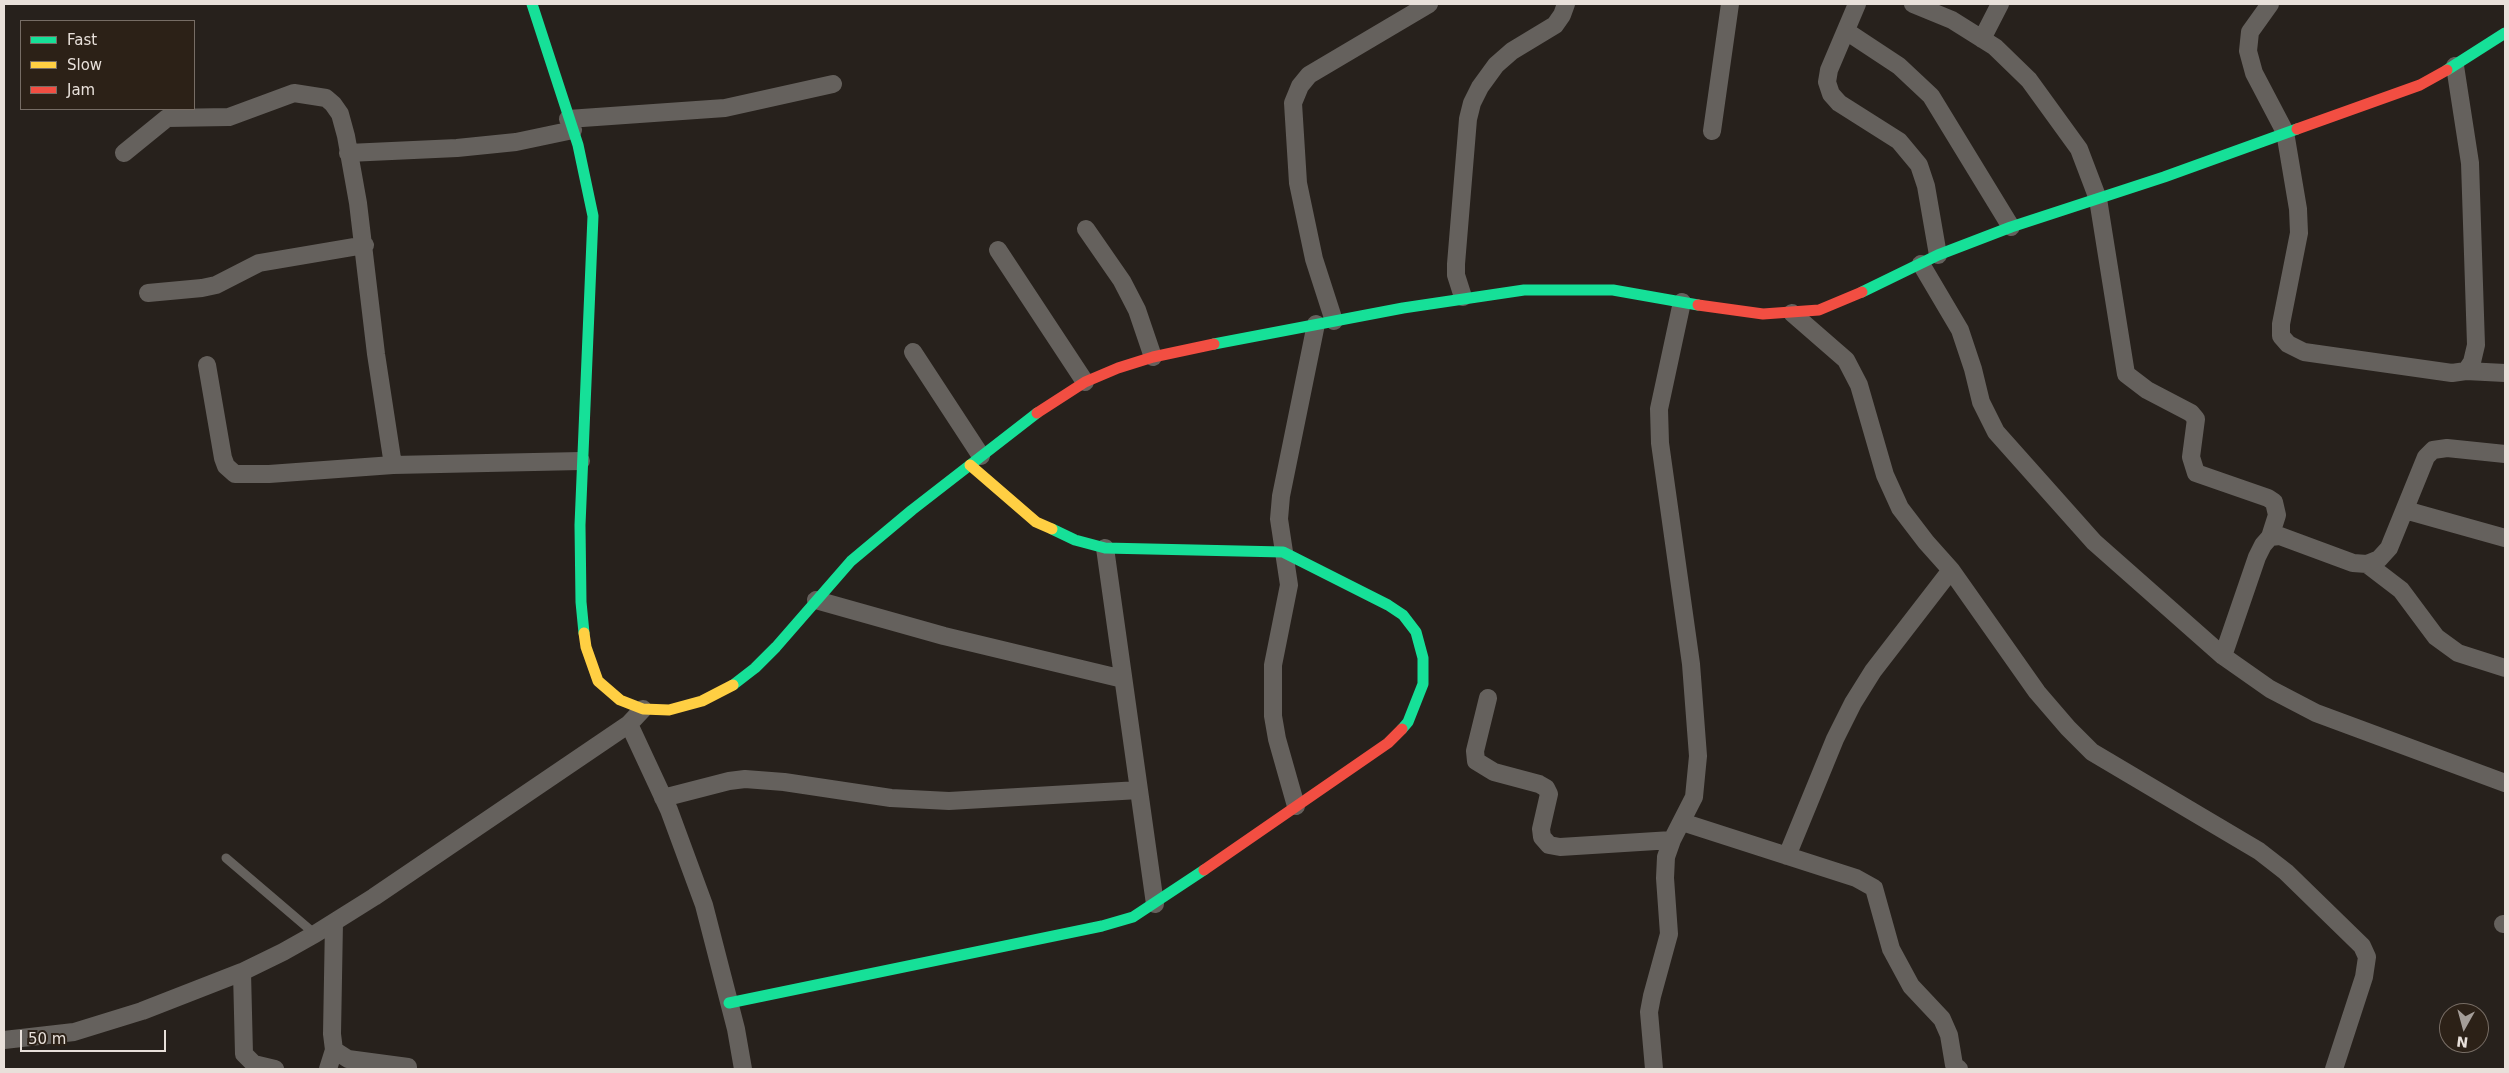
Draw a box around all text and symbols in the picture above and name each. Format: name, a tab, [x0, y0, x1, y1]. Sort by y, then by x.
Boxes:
legend	[20, 20, 195, 110]
text: Fast	[67, 31, 97, 49]
text: Slow	[67, 56, 102, 74]
text: Jam	[67, 81, 95, 99]
north arrow	[2439, 1003, 2489, 1053]
scale bar	[22, 1020, 169, 1052]
text: 50 m	[28, 1030, 66, 1048]
text: N	[2456, 1033, 2469, 1051]

